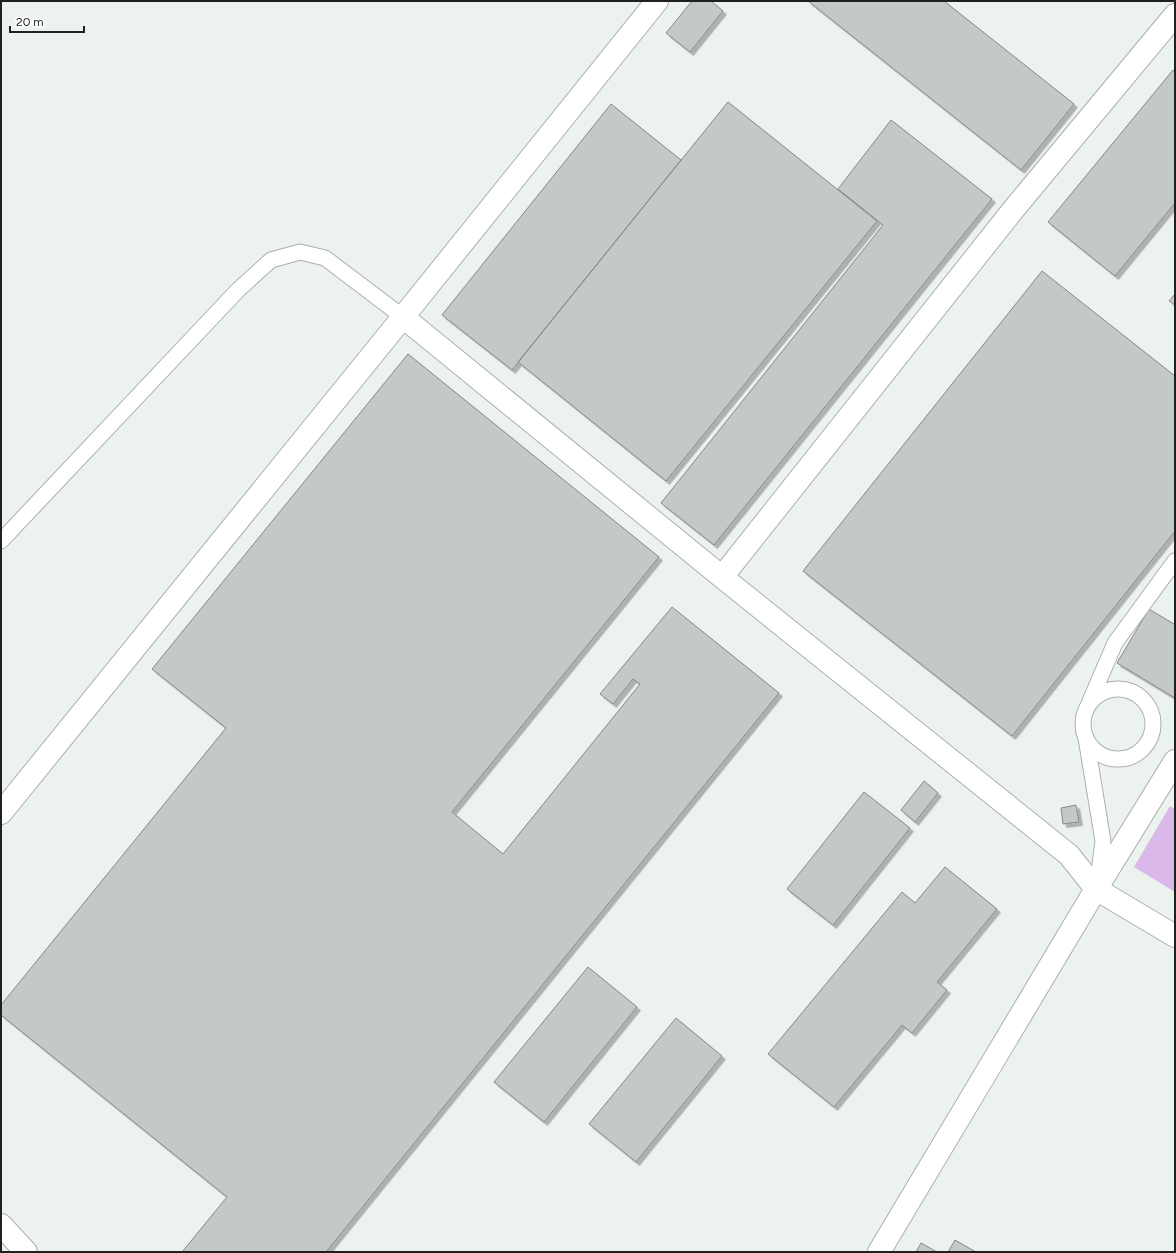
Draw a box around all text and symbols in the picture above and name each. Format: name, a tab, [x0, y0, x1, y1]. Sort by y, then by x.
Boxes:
scale bar	[10, 8, 84, 34]
text: 20 m	[16, 15, 44, 29]

